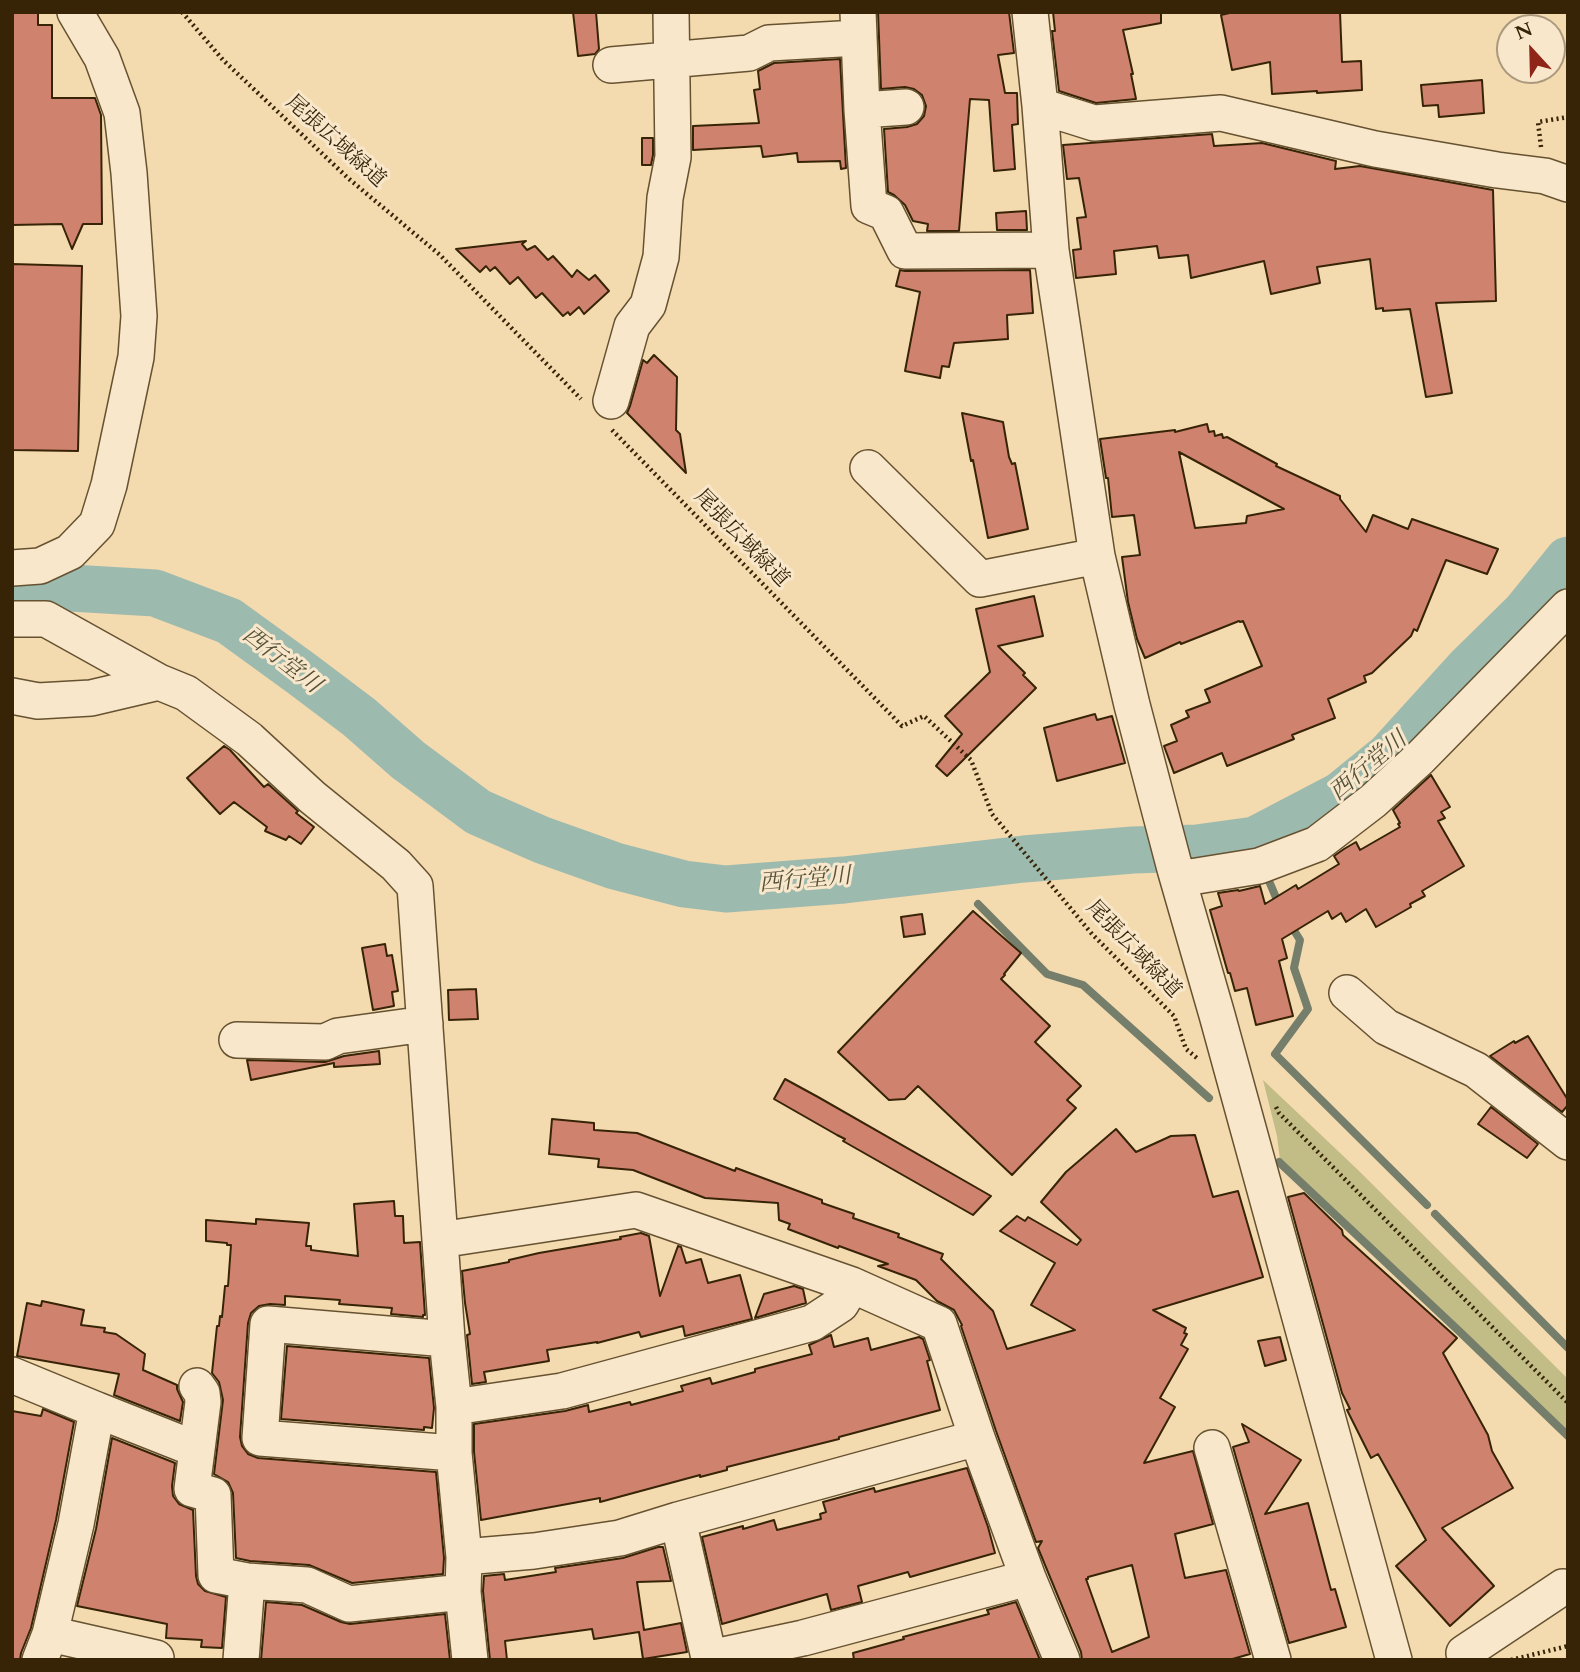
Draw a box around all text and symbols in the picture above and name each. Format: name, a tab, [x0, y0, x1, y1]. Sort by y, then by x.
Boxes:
north arrow	[1496, 14, 1566, 84]
text: N	[1511, 16, 1536, 47]
street label: 尾張広域緑道	[280, 90, 390, 194]
street label: 尾張広域緑道	[688, 485, 794, 593]
water label: 西行堂川	[236, 622, 326, 700]
water label: 西行堂川	[1325, 727, 1413, 807]
water label: 西行堂川	[758, 863, 852, 899]
street label: 尾張広域緑道	[1080, 896, 1186, 1004]

